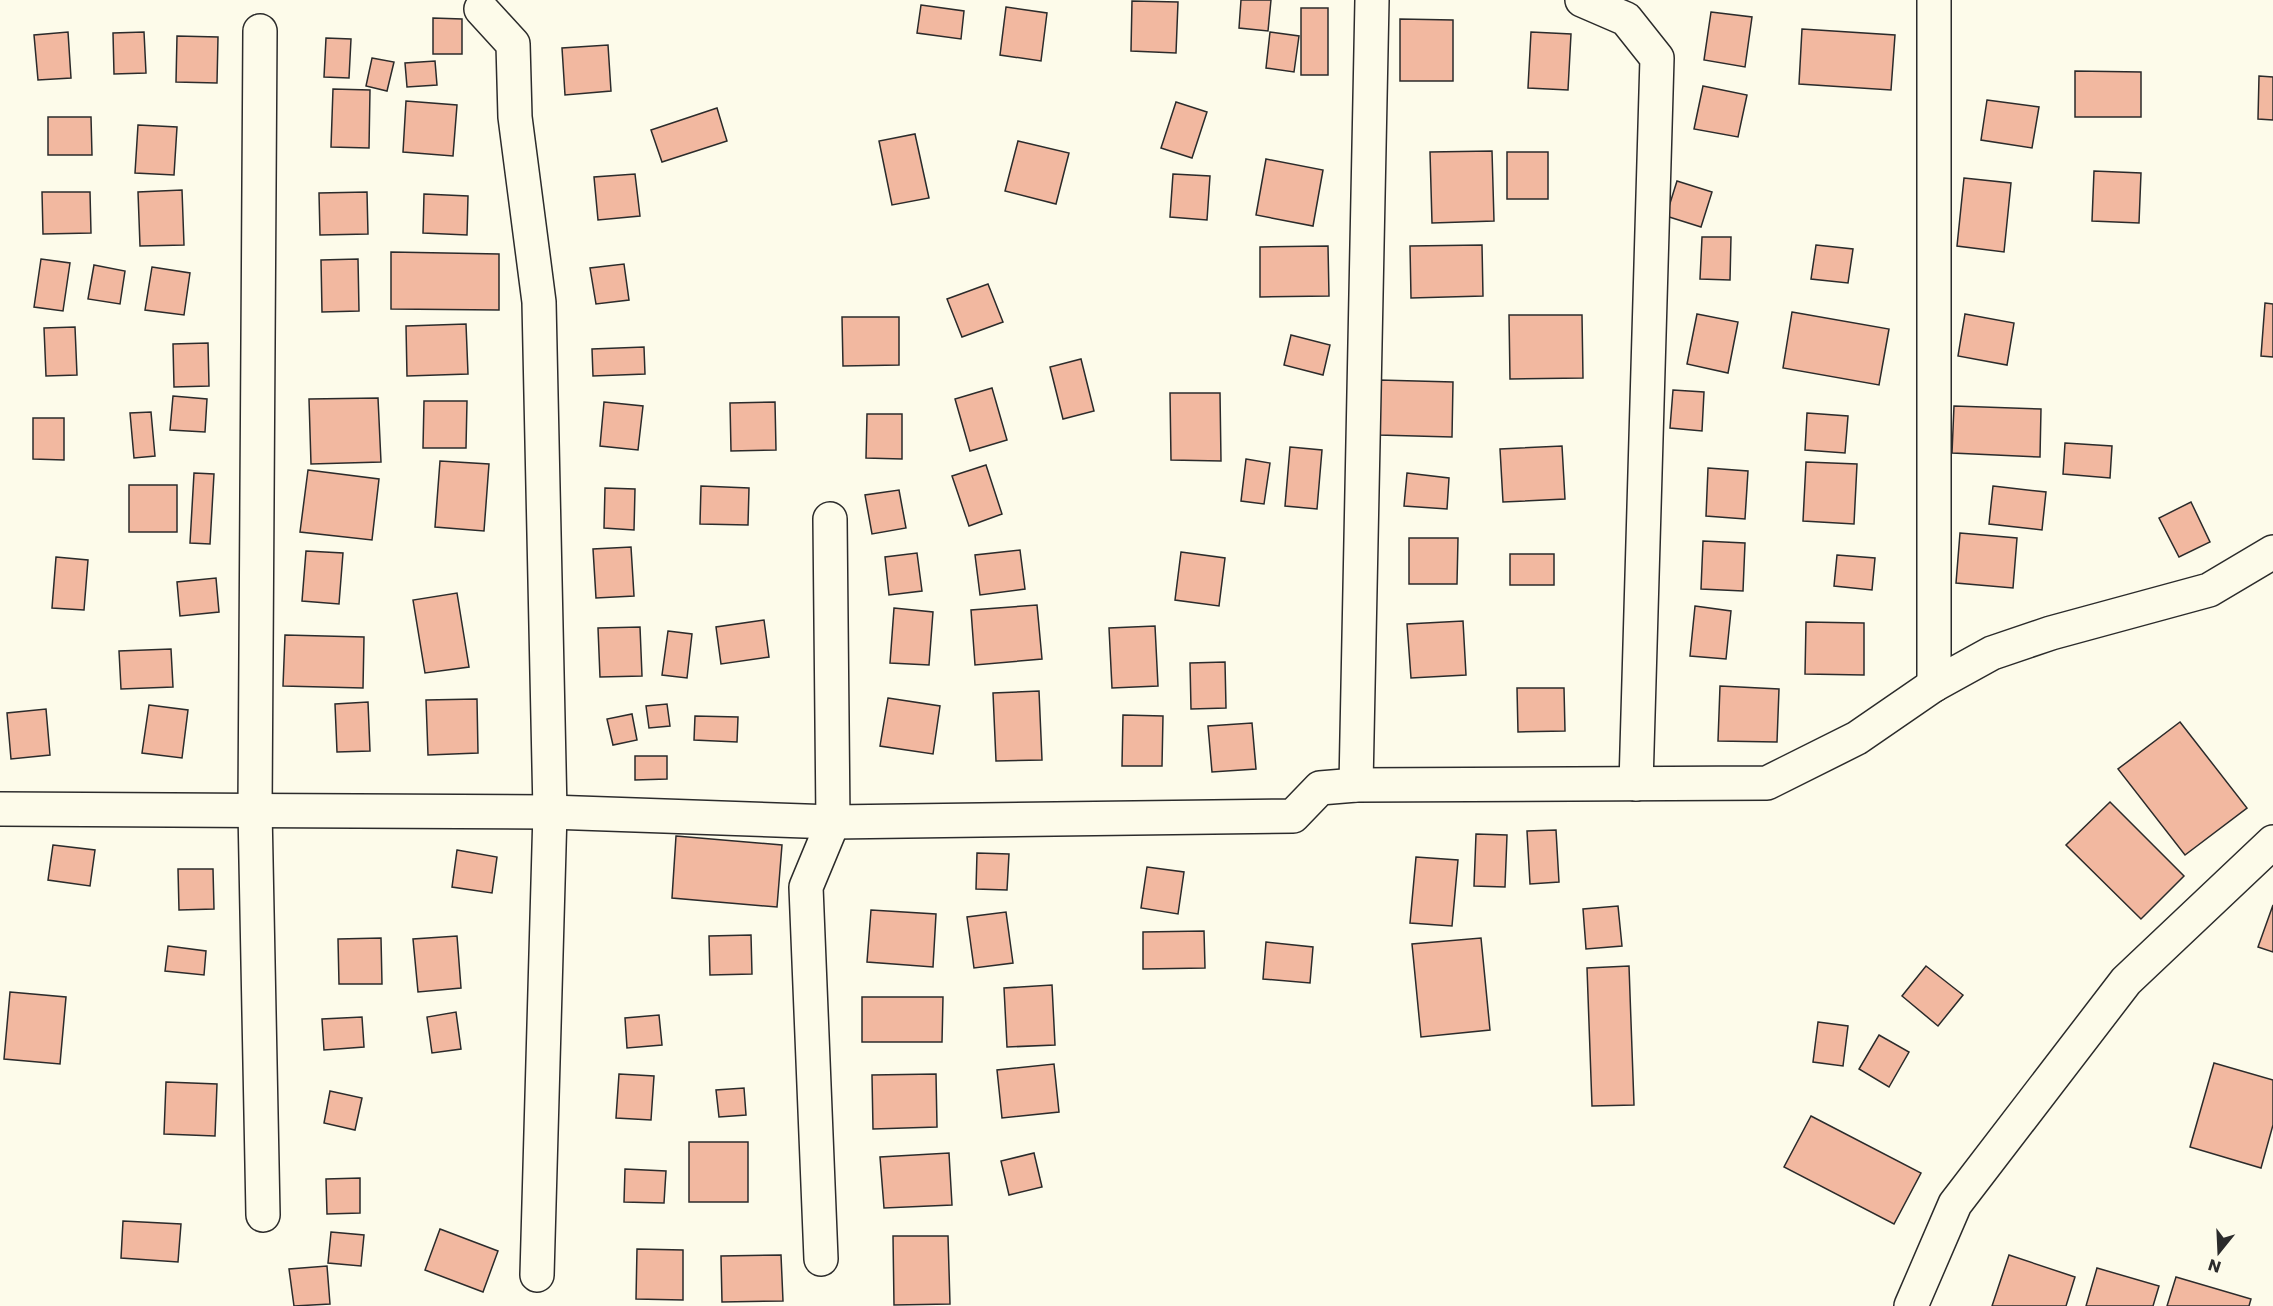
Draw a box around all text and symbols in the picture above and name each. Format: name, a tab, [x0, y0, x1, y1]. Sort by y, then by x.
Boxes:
north arrow	[2189, 1222, 2249, 1282]
text: N	[2205, 1253, 2224, 1279]

